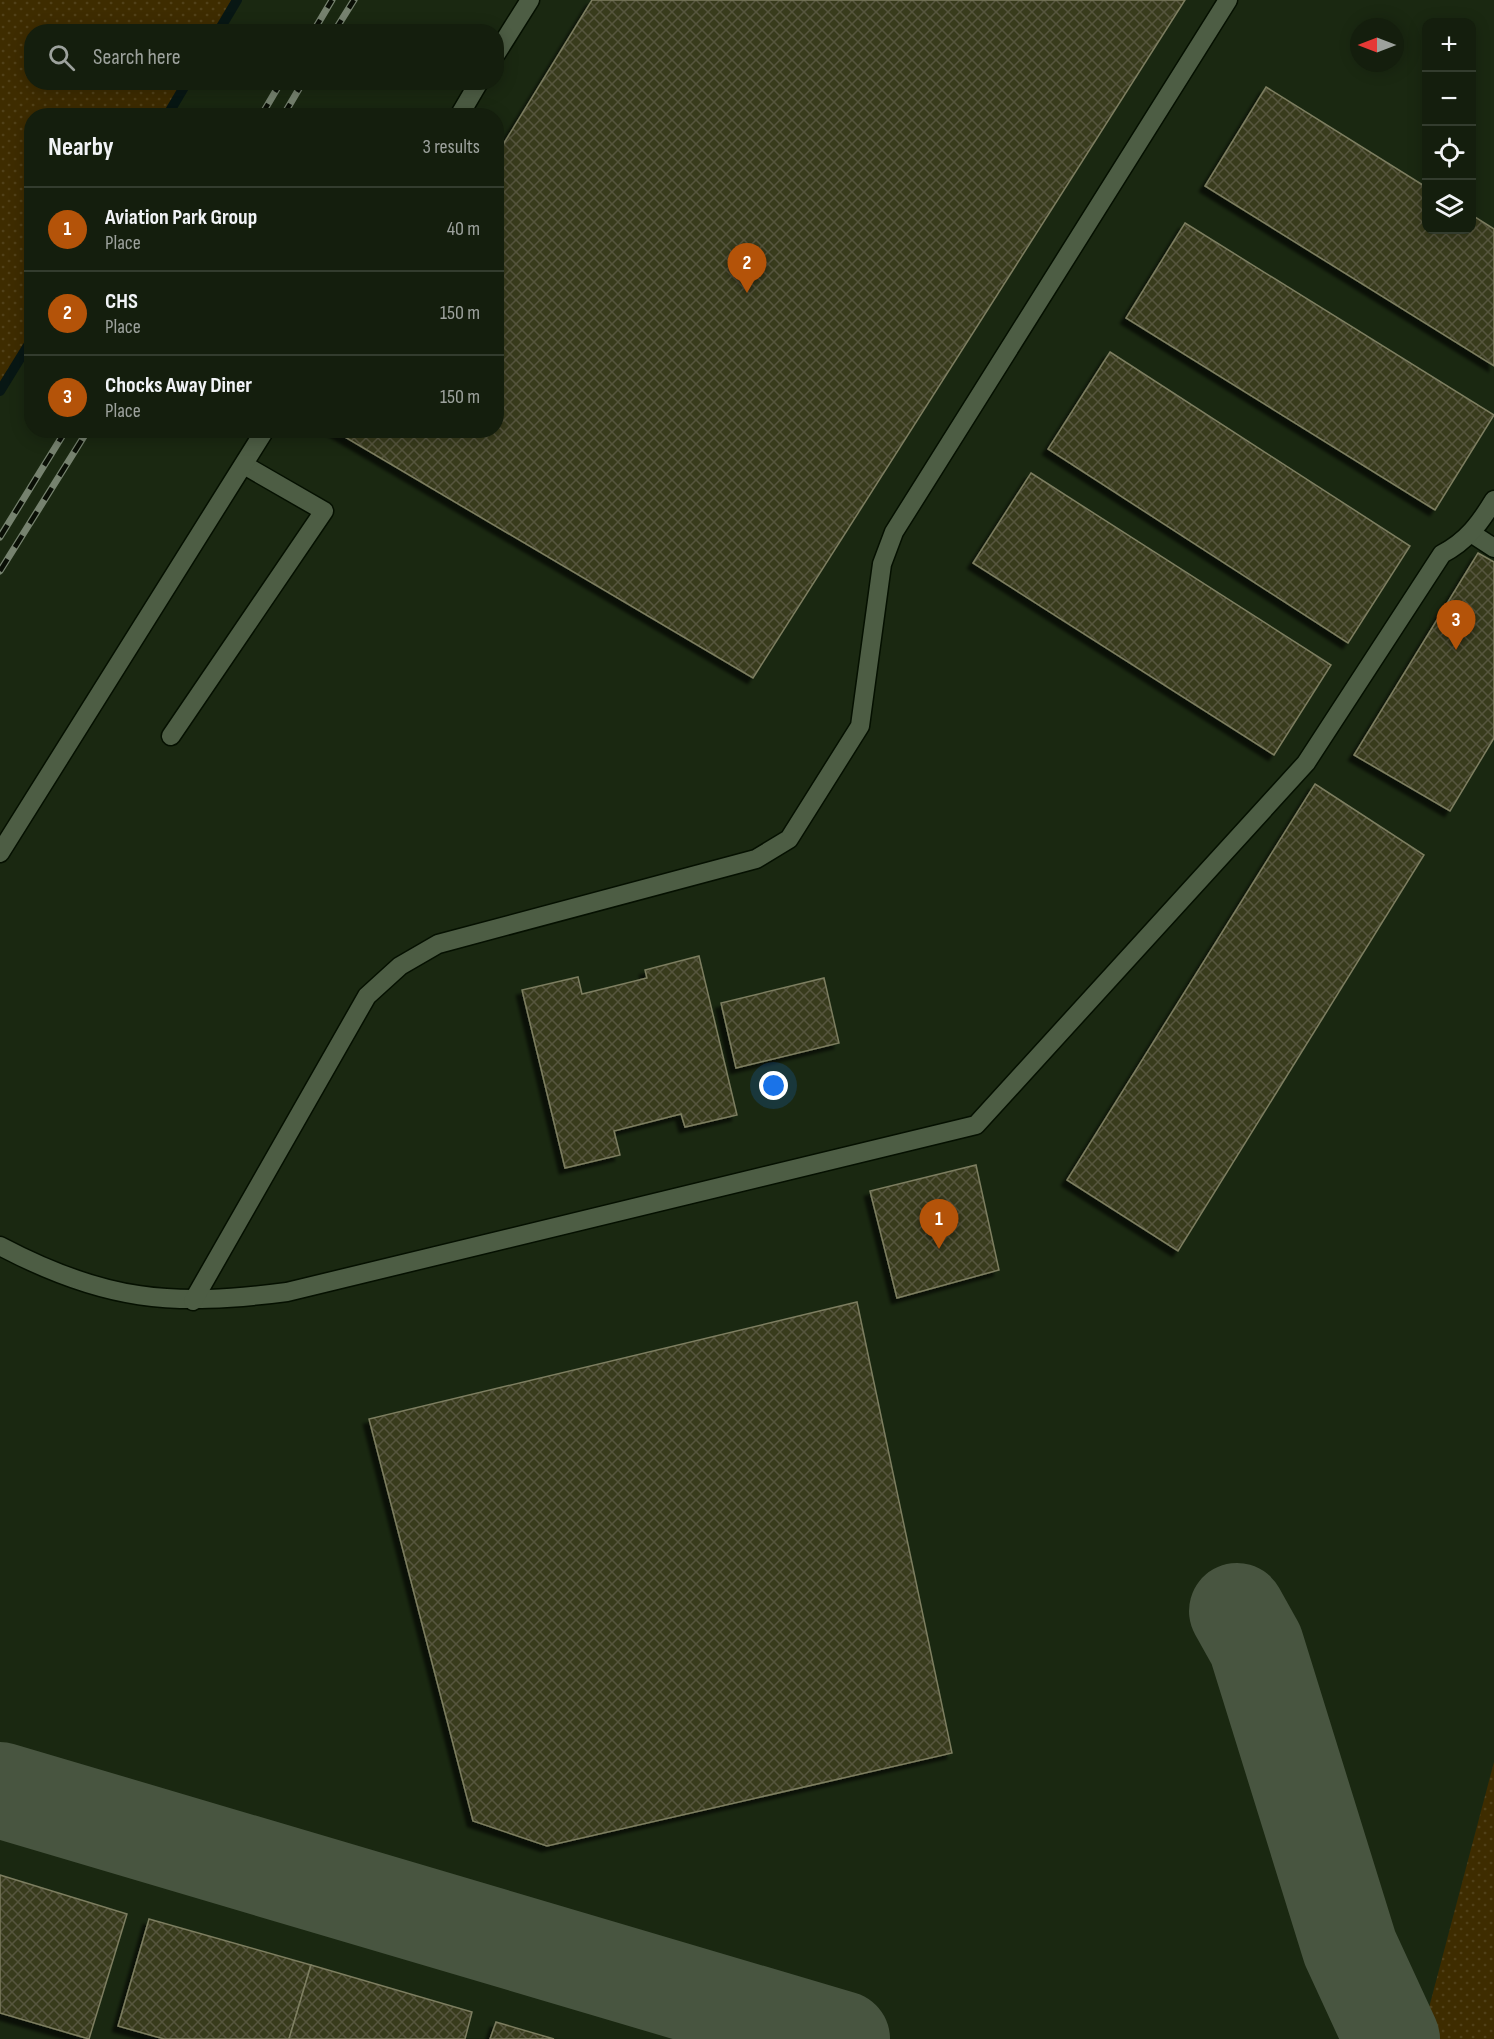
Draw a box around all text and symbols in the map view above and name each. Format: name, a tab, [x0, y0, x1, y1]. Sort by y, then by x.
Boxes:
north arrow	[1350, 18, 1404, 72]
map controls	[1422, 18, 1476, 234]
button: +	[1422, 18, 1476, 72]
search box	[24, 24, 504, 90]
icon: search	[45, 41, 78, 74]
text: Search here	[93, 44, 180, 71]
button: −	[1422, 72, 1476, 126]
button: locate	[1422, 126, 1476, 180]
text: Nearby	[48, 132, 114, 163]
text: 3 results	[423, 135, 480, 159]
button: layers	[1422, 180, 1476, 234]
text: Aviation Park Group	[105, 204, 257, 231]
text: 1	[64, 217, 71, 241]
text: 40 m	[447, 217, 480, 241]
text: Place	[105, 231, 141, 255]
pin: 2	[728, 244, 766, 293]
text: CHS	[105, 288, 138, 315]
text: 2	[63, 301, 72, 325]
text: 150 m	[440, 301, 480, 325]
text: Place	[105, 315, 141, 339]
text: Chocks Away Diner	[105, 372, 252, 399]
text: 3	[63, 385, 72, 409]
text: 150 m	[440, 385, 480, 409]
text: Place	[105, 399, 141, 423]
pin: 3	[1436, 600, 1476, 650]
your location	[759, 1071, 788, 1100]
pin: 1	[920, 1200, 958, 1249]

